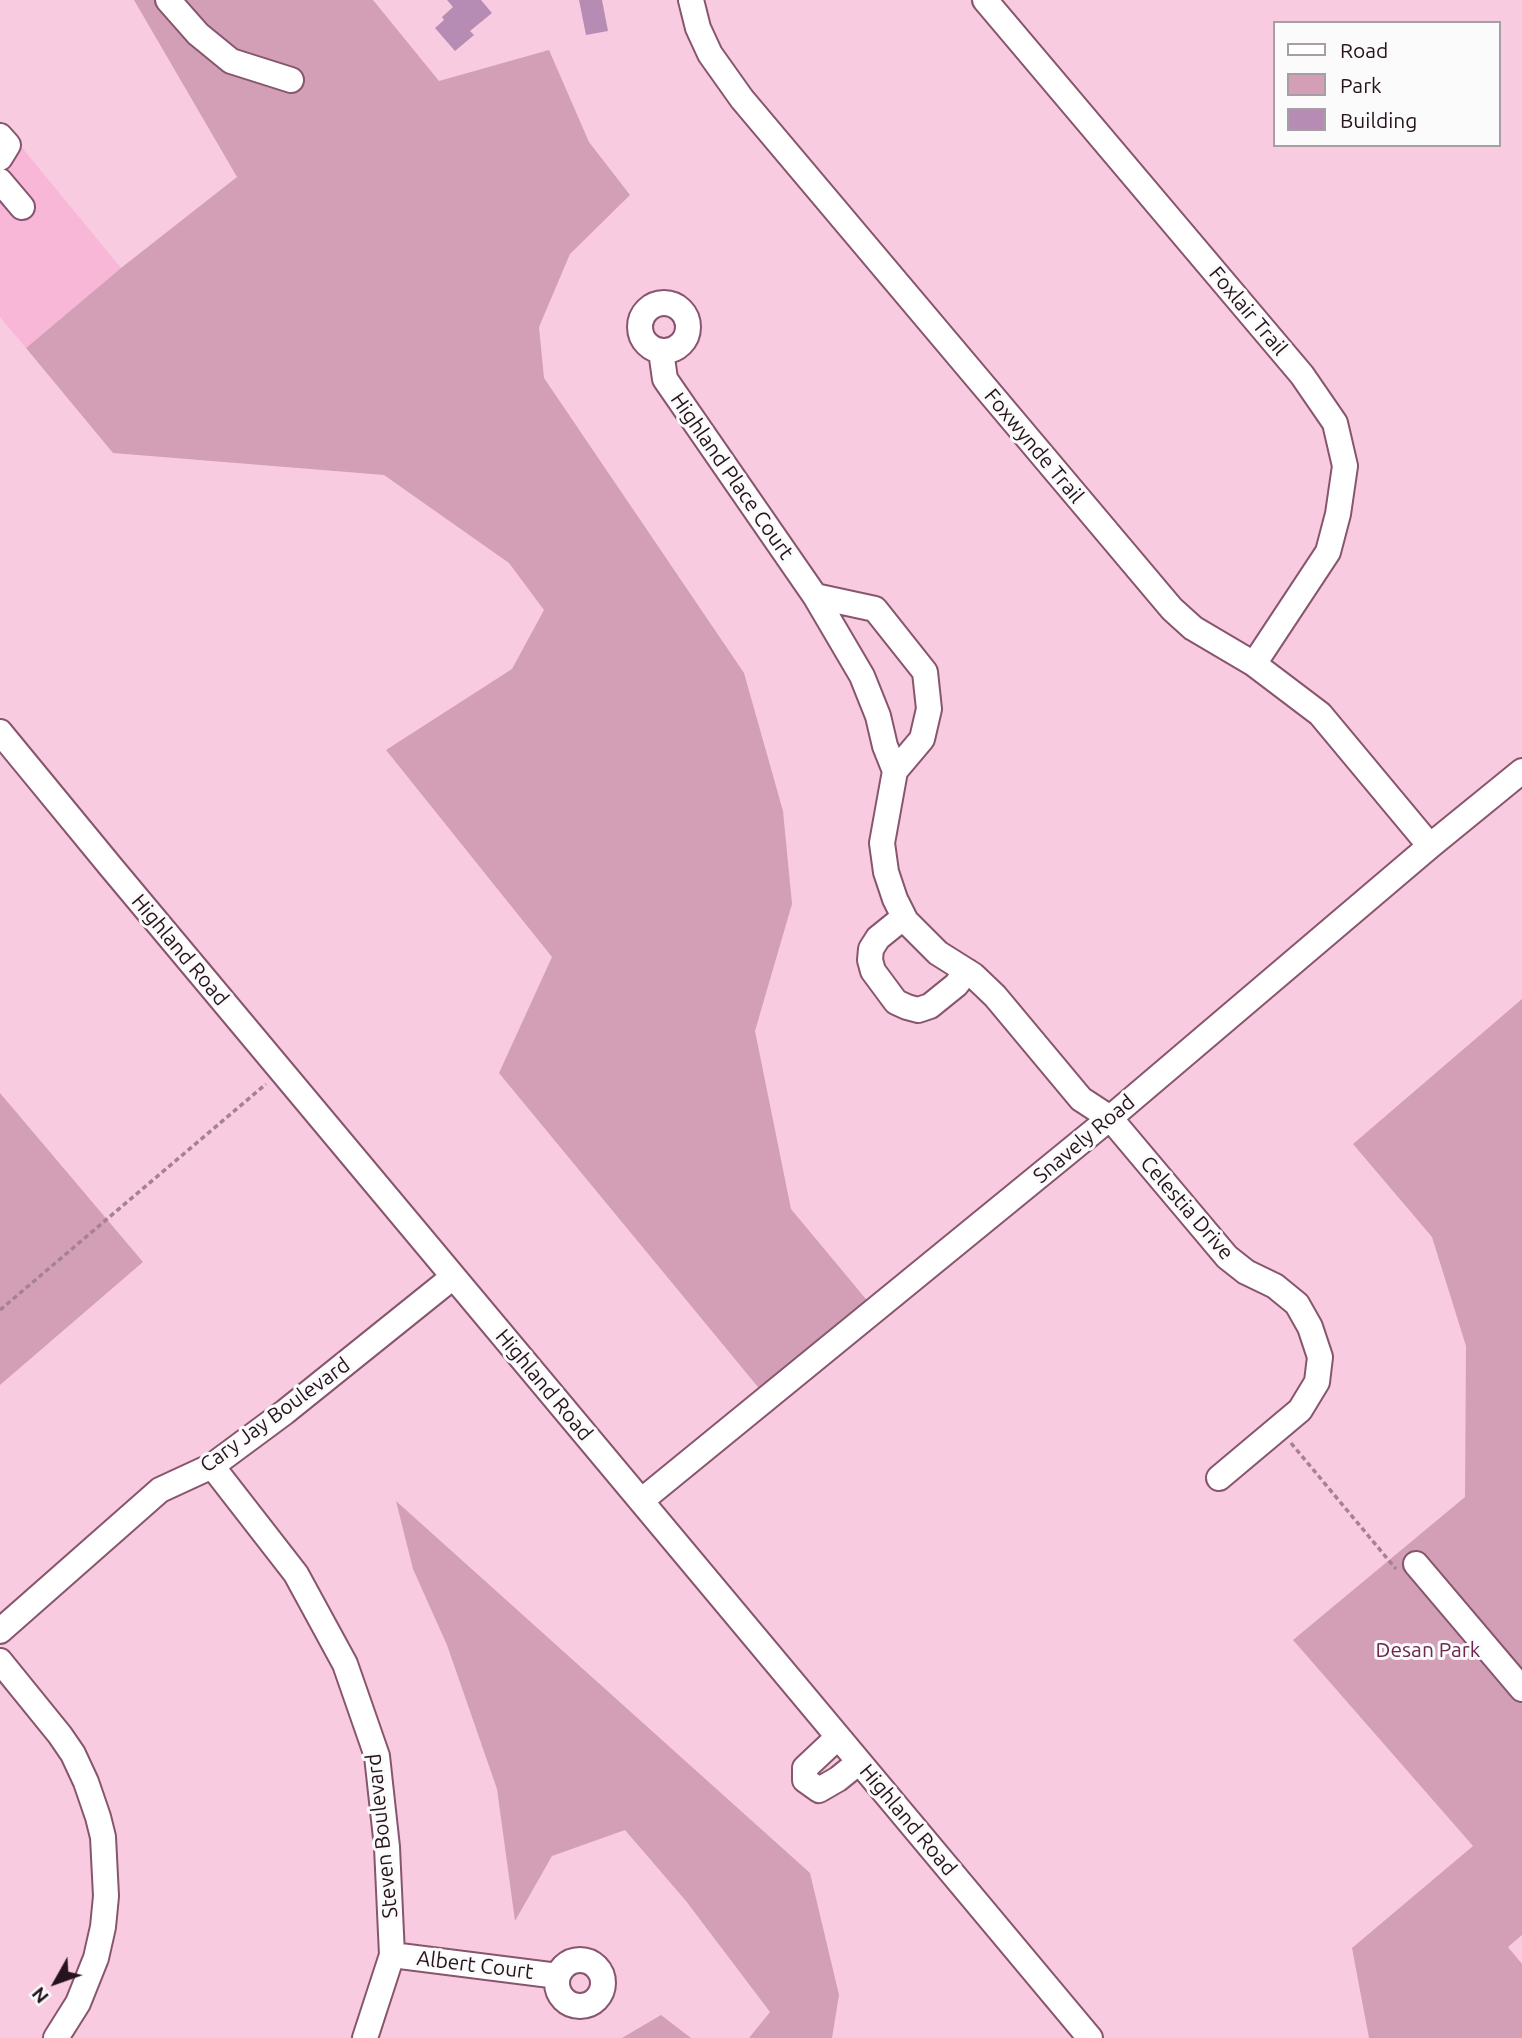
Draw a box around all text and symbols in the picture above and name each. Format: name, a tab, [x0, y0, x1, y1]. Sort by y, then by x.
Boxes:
legend	[1274, 21, 1501, 147]
text: Road	[1340, 38, 1388, 62]
text: Park	[1340, 73, 1382, 97]
text: Building	[1340, 108, 1417, 132]
street label: Foxlair Trail	[1204, 261, 1292, 361]
street label: Foxwynde Trail	[979, 384, 1089, 508]
street label: Highland Place Court	[665, 388, 799, 564]
street label: Highland Road	[126, 889, 234, 1011]
street label: Snavely Road	[1028, 1089, 1140, 1189]
street label: Celestia Drive	[1135, 1151, 1239, 1265]
street label: Highland Road	[490, 1324, 598, 1446]
street label: Cary Jay Boulevard	[195, 1352, 355, 1478]
park label: Desan Park	[1376, 1637, 1480, 1663]
street label: Steven Boulevard	[361, 1752, 403, 1920]
street label: Highland Road	[854, 1759, 962, 1881]
street label: Albert Court	[415, 1945, 535, 1985]
north arrow	[21, 1947, 91, 2017]
text: N	[27, 1983, 53, 2008]

